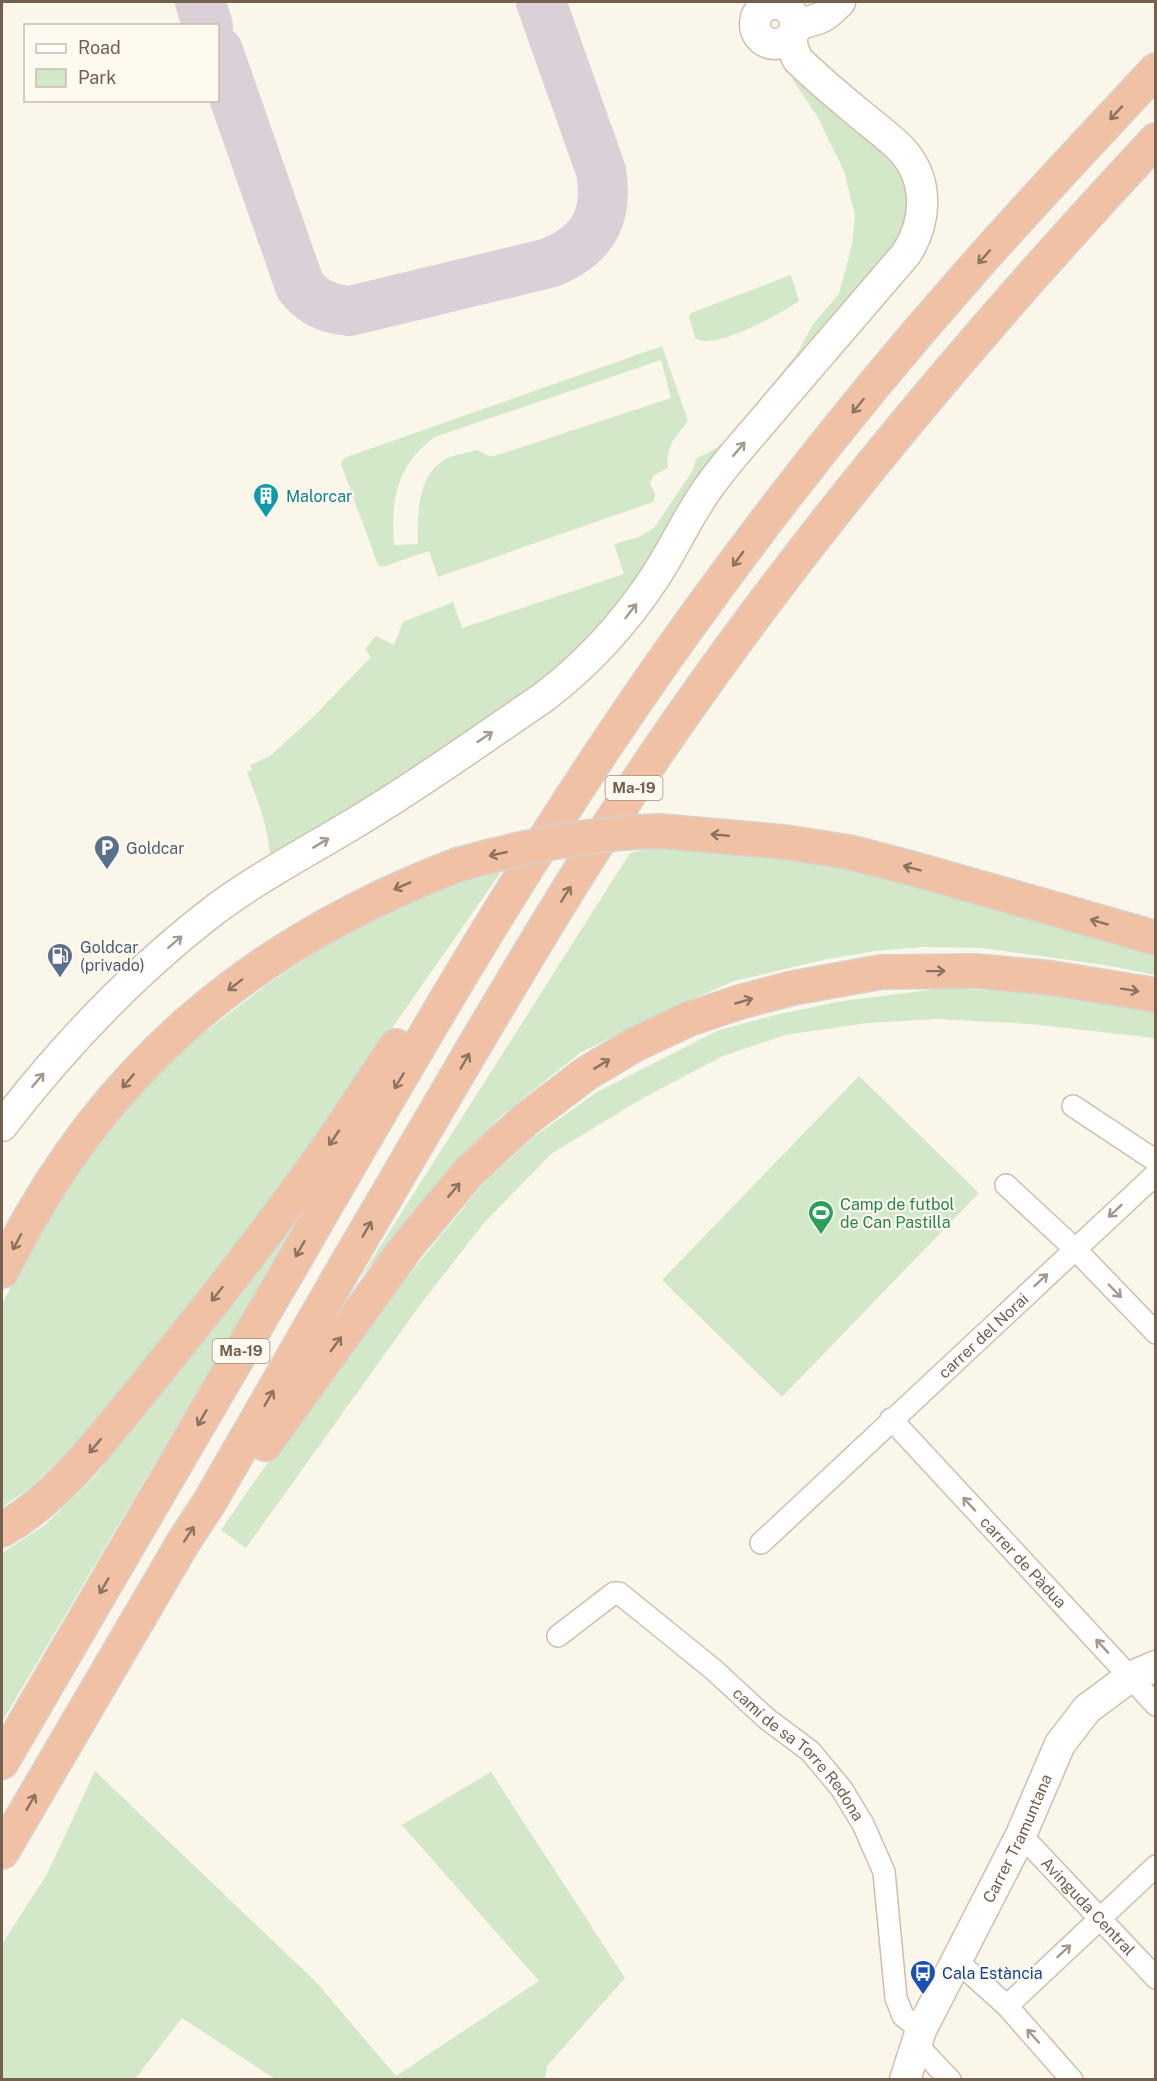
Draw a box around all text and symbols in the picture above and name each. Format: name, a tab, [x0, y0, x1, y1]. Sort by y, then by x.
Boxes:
legend	[24, 24, 219, 102]
text: Road	[78, 37, 121, 58]
text: Park	[78, 67, 116, 88]
one-way arrow	[1109, 106, 1123, 121]
one-way arrow	[977, 249, 991, 264]
one-way arrow	[851, 397, 864, 413]
one-way arrow	[732, 442, 746, 457]
building icon: Malorcar	[251, 481, 281, 519]
place label: Malorcar	[286, 487, 352, 506]
one-way arrow	[731, 551, 744, 567]
one-way arrow	[625, 603, 638, 619]
one-way arrow	[476, 731, 493, 744]
road number: Ma-19	[606, 776, 662, 800]
one-way arrow	[711, 829, 730, 840]
parking icon: Goldcar	[92, 833, 122, 871]
one-way arrow	[312, 837, 329, 849]
place label: Goldcar	[126, 839, 184, 858]
one-way arrow	[489, 848, 508, 860]
one-way arrow	[903, 862, 922, 873]
one-way arrow	[394, 881, 412, 893]
one-way arrow	[560, 886, 572, 903]
one-way arrow	[1090, 916, 1109, 927]
one-way arrow	[167, 935, 182, 949]
place label: Goldcar (privado)	[80, 938, 145, 975]
fuel station icon: Goldcar (privado)	[45, 941, 75, 979]
one-way arrow	[925, 965, 945, 977]
one-way arrow	[227, 978, 243, 991]
one-way arrow	[1119, 985, 1139, 996]
one-way arrow	[734, 995, 753, 1006]
one-way arrow	[460, 1053, 472, 1070]
one-way arrow	[593, 1057, 610, 1069]
one-way arrow	[31, 1072, 44, 1088]
one-way arrow	[393, 1072, 405, 1089]
one-way arrow	[121, 1073, 134, 1089]
one-way arrow	[328, 1129, 340, 1145]
one-way arrow	[448, 1182, 461, 1198]
place label: Camp de futbol de Can Pastilla	[840, 1195, 955, 1232]
sports icon: Camp de futbol de Can Pastilla	[806, 1198, 836, 1236]
one-way arrow	[1108, 1204, 1123, 1218]
one-way arrow	[361, 1221, 373, 1238]
one-way arrow	[11, 1232, 22, 1250]
one-way arrow	[294, 1240, 306, 1257]
one-way arrow	[1034, 1273, 1049, 1287]
one-way arrow	[1108, 1283, 1122, 1298]
one-way arrow	[211, 1286, 224, 1302]
street label: carrer del Norai	[935, 1289, 1032, 1382]
one-way arrow	[330, 1337, 342, 1353]
road number: Ma-19	[212, 1339, 270, 1363]
one-way arrow	[264, 1390, 276, 1407]
one-way arrow	[196, 1409, 208, 1426]
one-way arrow	[88, 1438, 102, 1453]
one-way arrow	[962, 1496, 976, 1511]
street label: carrer de Pàdua	[976, 1513, 1070, 1612]
one-way arrow	[183, 1526, 195, 1543]
one-way arrow	[98, 1577, 110, 1594]
one-way arrow	[1095, 1639, 1109, 1654]
street label: camí de sa Torre Redona	[729, 1683, 868, 1824]
street label: Carrer Tramuntana	[979, 1771, 1056, 1906]
one-way arrow	[25, 1794, 37, 1811]
street label: Avinguda Central	[1037, 1854, 1139, 1960]
one-way arrow	[1057, 1944, 1072, 1959]
bus stop icon: Cala Estància	[908, 1958, 938, 1996]
place label: Cala Estància	[942, 1964, 1043, 1983]
one-way arrow	[1026, 2029, 1040, 2044]

